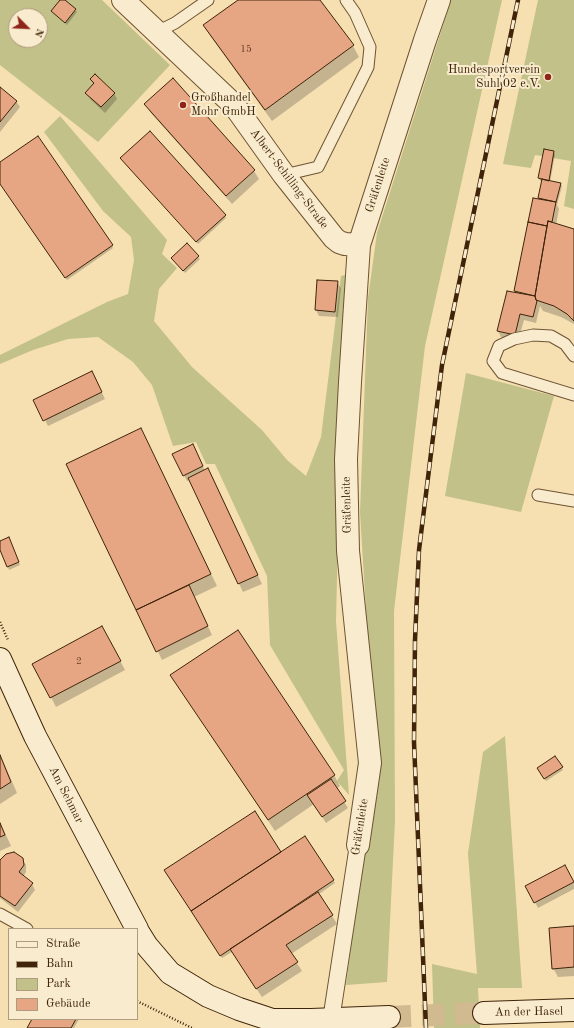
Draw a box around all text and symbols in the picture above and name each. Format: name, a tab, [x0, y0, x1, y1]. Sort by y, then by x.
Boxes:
north arrow	[8, 8, 48, 48]
text: N	[32, 27, 45, 39]
house number: 15	[240, 43, 252, 55]
place label: Hundesportverein Suhl 02 e.V.	[448, 63, 540, 91]
marker: Hundesportverein Suhl 02 e.V.	[543, 72, 553, 82]
place label: Großhandel Mohr GmbH	[191, 91, 256, 119]
marker: Großhandel Mohr GmbH	[178, 100, 188, 110]
street label: Albert-Schilling-Straße	[247, 126, 331, 232]
street label: Gräfenleite	[362, 156, 394, 214]
street label: Gräfenleite	[339, 476, 355, 534]
house number: 2	[76, 655, 82, 667]
street label: Am Sehmar	[46, 764, 86, 826]
street label: Gräfenleite	[348, 798, 372, 856]
legend	[8, 928, 138, 1020]
text: Straße	[46, 938, 80, 950]
text: Bahn	[46, 958, 73, 970]
text: Park	[46, 978, 71, 990]
text: Gebäude	[46, 998, 90, 1010]
street label: An der Hasel	[495, 1004, 563, 1020]

